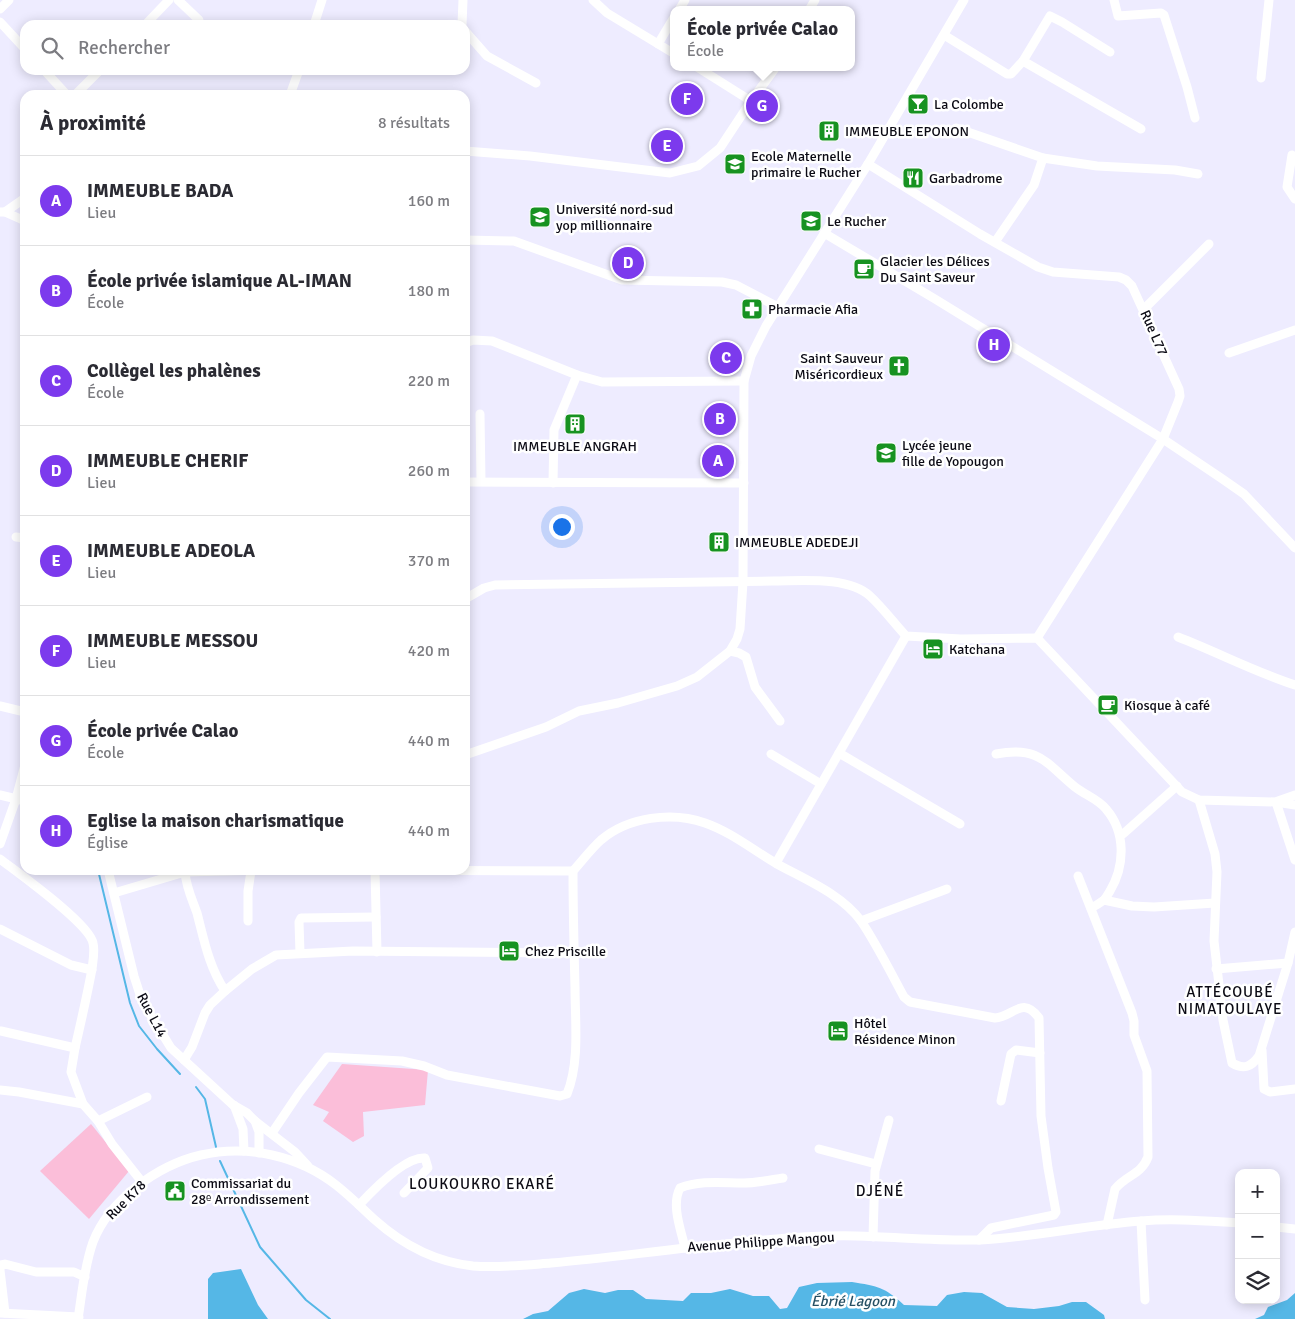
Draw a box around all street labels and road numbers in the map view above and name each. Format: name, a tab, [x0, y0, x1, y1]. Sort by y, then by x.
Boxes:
street label: Rue L77	[1136, 308, 1172, 358]
street label: Rue L14	[133, 990, 171, 1041]
street label: Rue K78	[103, 1177, 149, 1223]
street label: Avenue Philippe Mangou	[687, 1228, 835, 1256]

